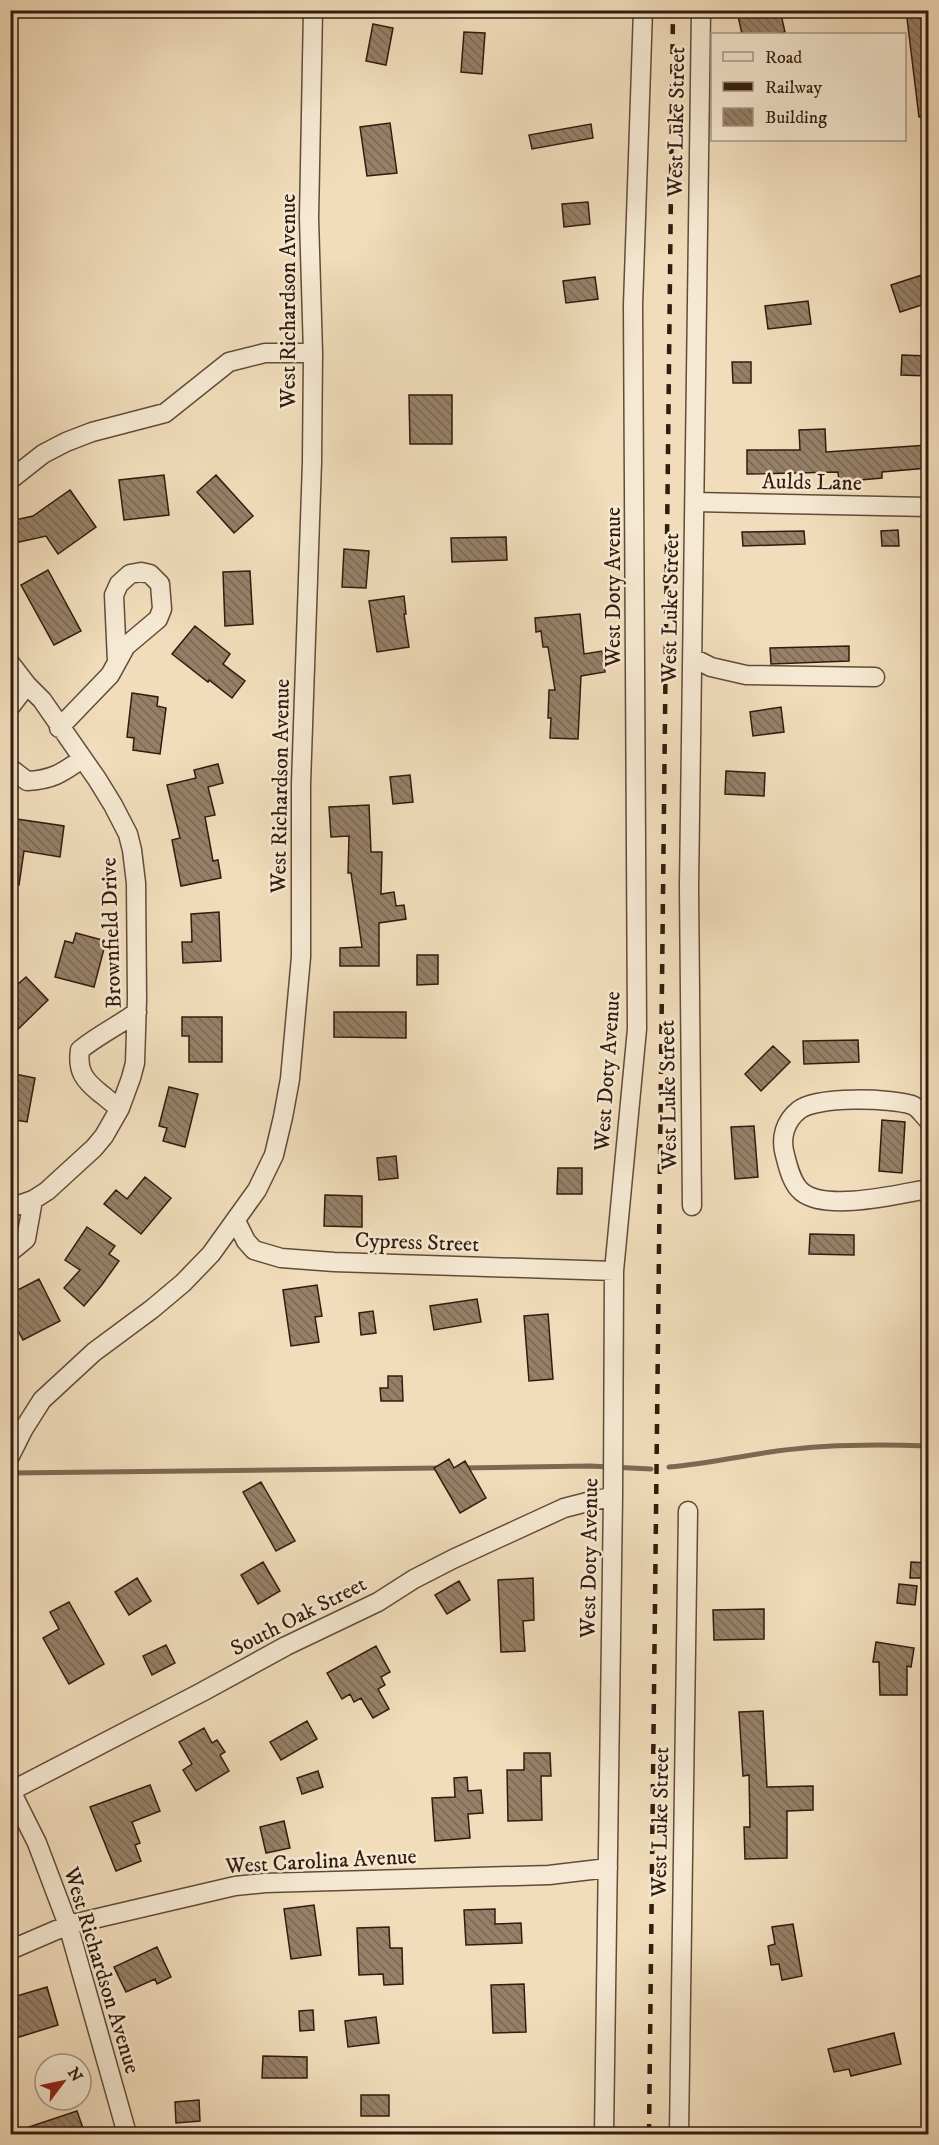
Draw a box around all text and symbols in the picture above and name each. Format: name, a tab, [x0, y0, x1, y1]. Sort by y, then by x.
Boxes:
legend	[711, 33, 906, 141]
street label: West Luke Street	[662, 47, 691, 198]
text: Road	[765, 47, 802, 69]
text: Railway	[765, 77, 823, 99]
text: Building	[765, 107, 827, 129]
street label: West Richardson Avenue	[275, 194, 302, 409]
street label: Aulds Lane	[762, 468, 862, 497]
street label: West Doty Avenue	[600, 507, 627, 668]
street label: West Luke Street	[656, 533, 685, 684]
street label: West Richardson Avenue	[265, 678, 296, 895]
street label: Brownfield Drive	[95, 857, 128, 1009]
street label: West Doty Avenue	[588, 990, 627, 1153]
street label: West Luke Street	[654, 1020, 683, 1171]
street label: Cypress Street	[354, 1227, 480, 1258]
street label: West Doty Avenue	[575, 1478, 604, 1639]
street label: South Oak Street	[226, 1571, 371, 1662]
street label: West Luke Street	[646, 1747, 675, 1898]
street label: West Carolina Avenue	[224, 1843, 417, 1880]
street label: West Richardson Avenue	[57, 1863, 146, 2077]
north arrow	[33, 2052, 93, 2112]
text: N	[63, 2064, 87, 2085]

